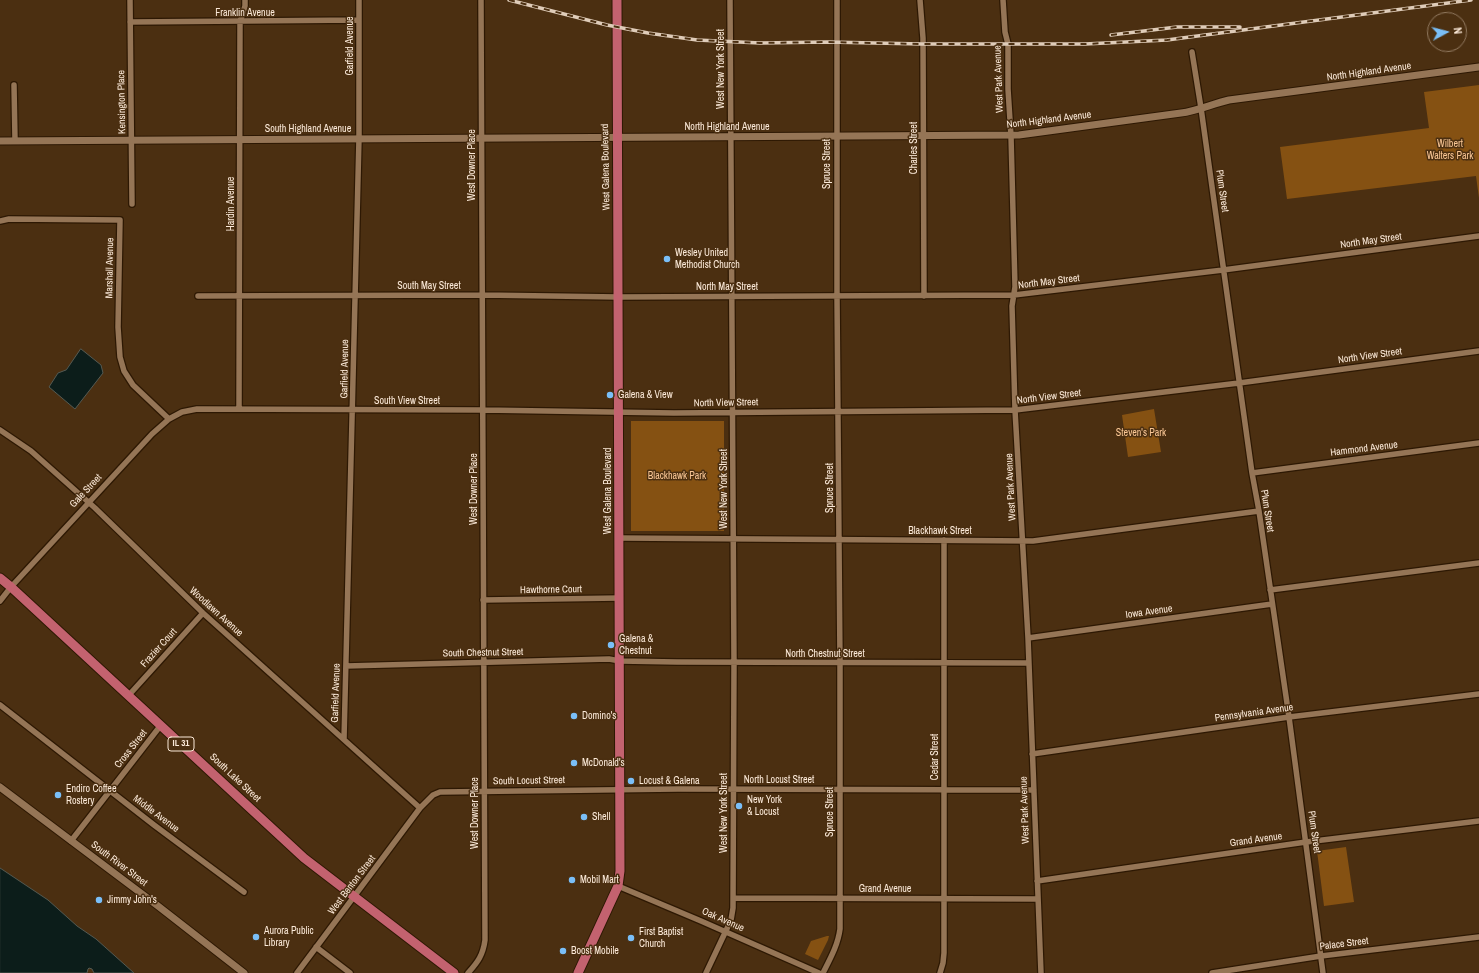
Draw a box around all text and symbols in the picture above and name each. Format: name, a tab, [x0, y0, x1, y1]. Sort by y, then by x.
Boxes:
street label: Franklin Avenue	[215, 7, 275, 19]
north arrow	[1427, 12, 1467, 52]
street label: Garfield Avenue	[344, 16, 356, 76]
text: N	[1451, 27, 1465, 35]
street label: West New York Street	[715, 29, 727, 109]
street label: West Park Avenue	[992, 45, 1006, 113]
street label: North Highland Avenue	[1326, 60, 1412, 84]
street label: Kensington Place	[115, 70, 129, 134]
street label: North Highland Avenue	[1006, 109, 1092, 131]
street label: North Highland Avenue	[684, 121, 770, 133]
street label: Charles Street	[908, 122, 920, 174]
street label: South Highland Avenue	[265, 123, 351, 135]
street label: West Galena Boulevard	[599, 124, 613, 210]
street label: West Downer Place	[466, 129, 478, 201]
park label: Wilbert Walters Park	[1427, 138, 1473, 162]
street label: Spruce Street	[821, 139, 833, 189]
street label: Plum Street	[1213, 169, 1231, 213]
street label: Hardin Avenue	[225, 177, 237, 231]
street label: North May Street	[1339, 231, 1403, 251]
street label: Marshall Avenue	[103, 237, 117, 299]
place label: Wesley United Methodist Church	[675, 247, 740, 270]
marker: Wesley United Methodist Church	[662, 254, 672, 264]
street label: North May Street	[1018, 272, 1080, 292]
street label: South May Street	[397, 280, 461, 292]
street label: North May Street	[696, 281, 758, 293]
street label: Garfield Avenue	[338, 339, 352, 399]
street label: North View Street	[1337, 346, 1403, 366]
street label: North View Street	[1016, 387, 1082, 407]
place label: Galena & View	[618, 389, 673, 401]
marker: Galena & View	[605, 390, 615, 400]
street label: South View Street	[374, 395, 440, 407]
street label: North View Street	[694, 396, 758, 410]
park label: Steven's Park	[1116, 427, 1166, 439]
street label: Hammond Avenue	[1330, 439, 1398, 459]
street label: West Galena Boulevard	[602, 448, 614, 534]
street label: West New York Street	[718, 449, 730, 529]
street label: West Downer Place	[468, 453, 480, 525]
street label: West Park Avenue	[1003, 453, 1019, 521]
street label: Spruce Street	[824, 463, 836, 513]
park label: Blackhawk Park	[648, 470, 706, 482]
street label: Gale Street	[67, 472, 105, 510]
street label: Plum Street	[1258, 489, 1276, 533]
street label: Blackhawk Street	[908, 525, 972, 537]
street label: Hawthorne Court	[520, 583, 582, 597]
street label: Woodlawn Avenue	[187, 585, 245, 639]
street label: Iowa Avenue	[1125, 603, 1173, 621]
street label: Frazier Court	[138, 626, 180, 670]
place label: Galena & Chestnut	[619, 633, 653, 656]
marker: Galena & Chestnut	[606, 640, 616, 650]
street label: South Chestnut Street	[443, 646, 523, 660]
street label: North Chestnut Street	[785, 648, 865, 660]
street label: Garfield Avenue	[329, 663, 343, 723]
street label: Pennsylvania Avenue	[1214, 702, 1294, 724]
place label: Domino's	[582, 710, 616, 722]
marker: Domino's	[569, 711, 579, 721]
street label: Cross Street	[112, 727, 150, 771]
street label: Cedar Street	[929, 734, 941, 780]
road number: IL 31	[168, 737, 194, 751]
street label: South Lake Street	[207, 751, 263, 805]
place label: McDonald's	[582, 757, 625, 769]
marker: McDonald's	[569, 758, 579, 768]
street label: West New York Street	[718, 773, 730, 853]
street label: South Locust Street	[493, 774, 565, 788]
street label: North Locust Street	[744, 774, 814, 786]
place label: Locust & Galena	[639, 775, 700, 787]
marker: Locust & Galena	[626, 776, 636, 786]
street label: West Park Avenue	[1018, 776, 1032, 844]
street label: West Downer Place	[469, 777, 481, 849]
place label: Endiro Coffee Rostery	[66, 783, 116, 806]
street label: Spruce Street	[824, 787, 836, 837]
marker: Endiro Coffee Rostery	[53, 790, 63, 800]
street label: Middle Avenue	[131, 793, 181, 835]
place label: New York & Locust	[747, 794, 782, 818]
marker: New York & Locust	[734, 801, 744, 811]
street label: Plum Street	[1305, 810, 1323, 854]
place label: Shell	[592, 811, 610, 823]
marker: Shell	[579, 812, 589, 822]
street label: Grand Avenue	[1229, 830, 1283, 850]
street label: South River Street	[88, 839, 150, 889]
street label: West Benton Street	[326, 853, 378, 917]
place label: Mobil Mart	[580, 874, 619, 886]
marker: Mobil Mart	[567, 875, 577, 885]
street label: Grand Avenue	[859, 883, 911, 895]
place label: Jimmy John's	[107, 894, 157, 906]
marker: Jimmy John's	[94, 895, 104, 905]
street label: Oak Avenue	[700, 905, 746, 935]
place label: Aurora Public Library	[264, 925, 314, 948]
place label: First Baptist Church	[639, 926, 683, 950]
marker: Aurora Public Library	[251, 932, 261, 942]
marker: First Baptist Church	[626, 933, 636, 943]
street label: Palace Street	[1319, 935, 1369, 953]
place label: Boost Mobile	[571, 945, 619, 957]
marker: Boost Mobile	[558, 946, 568, 956]

